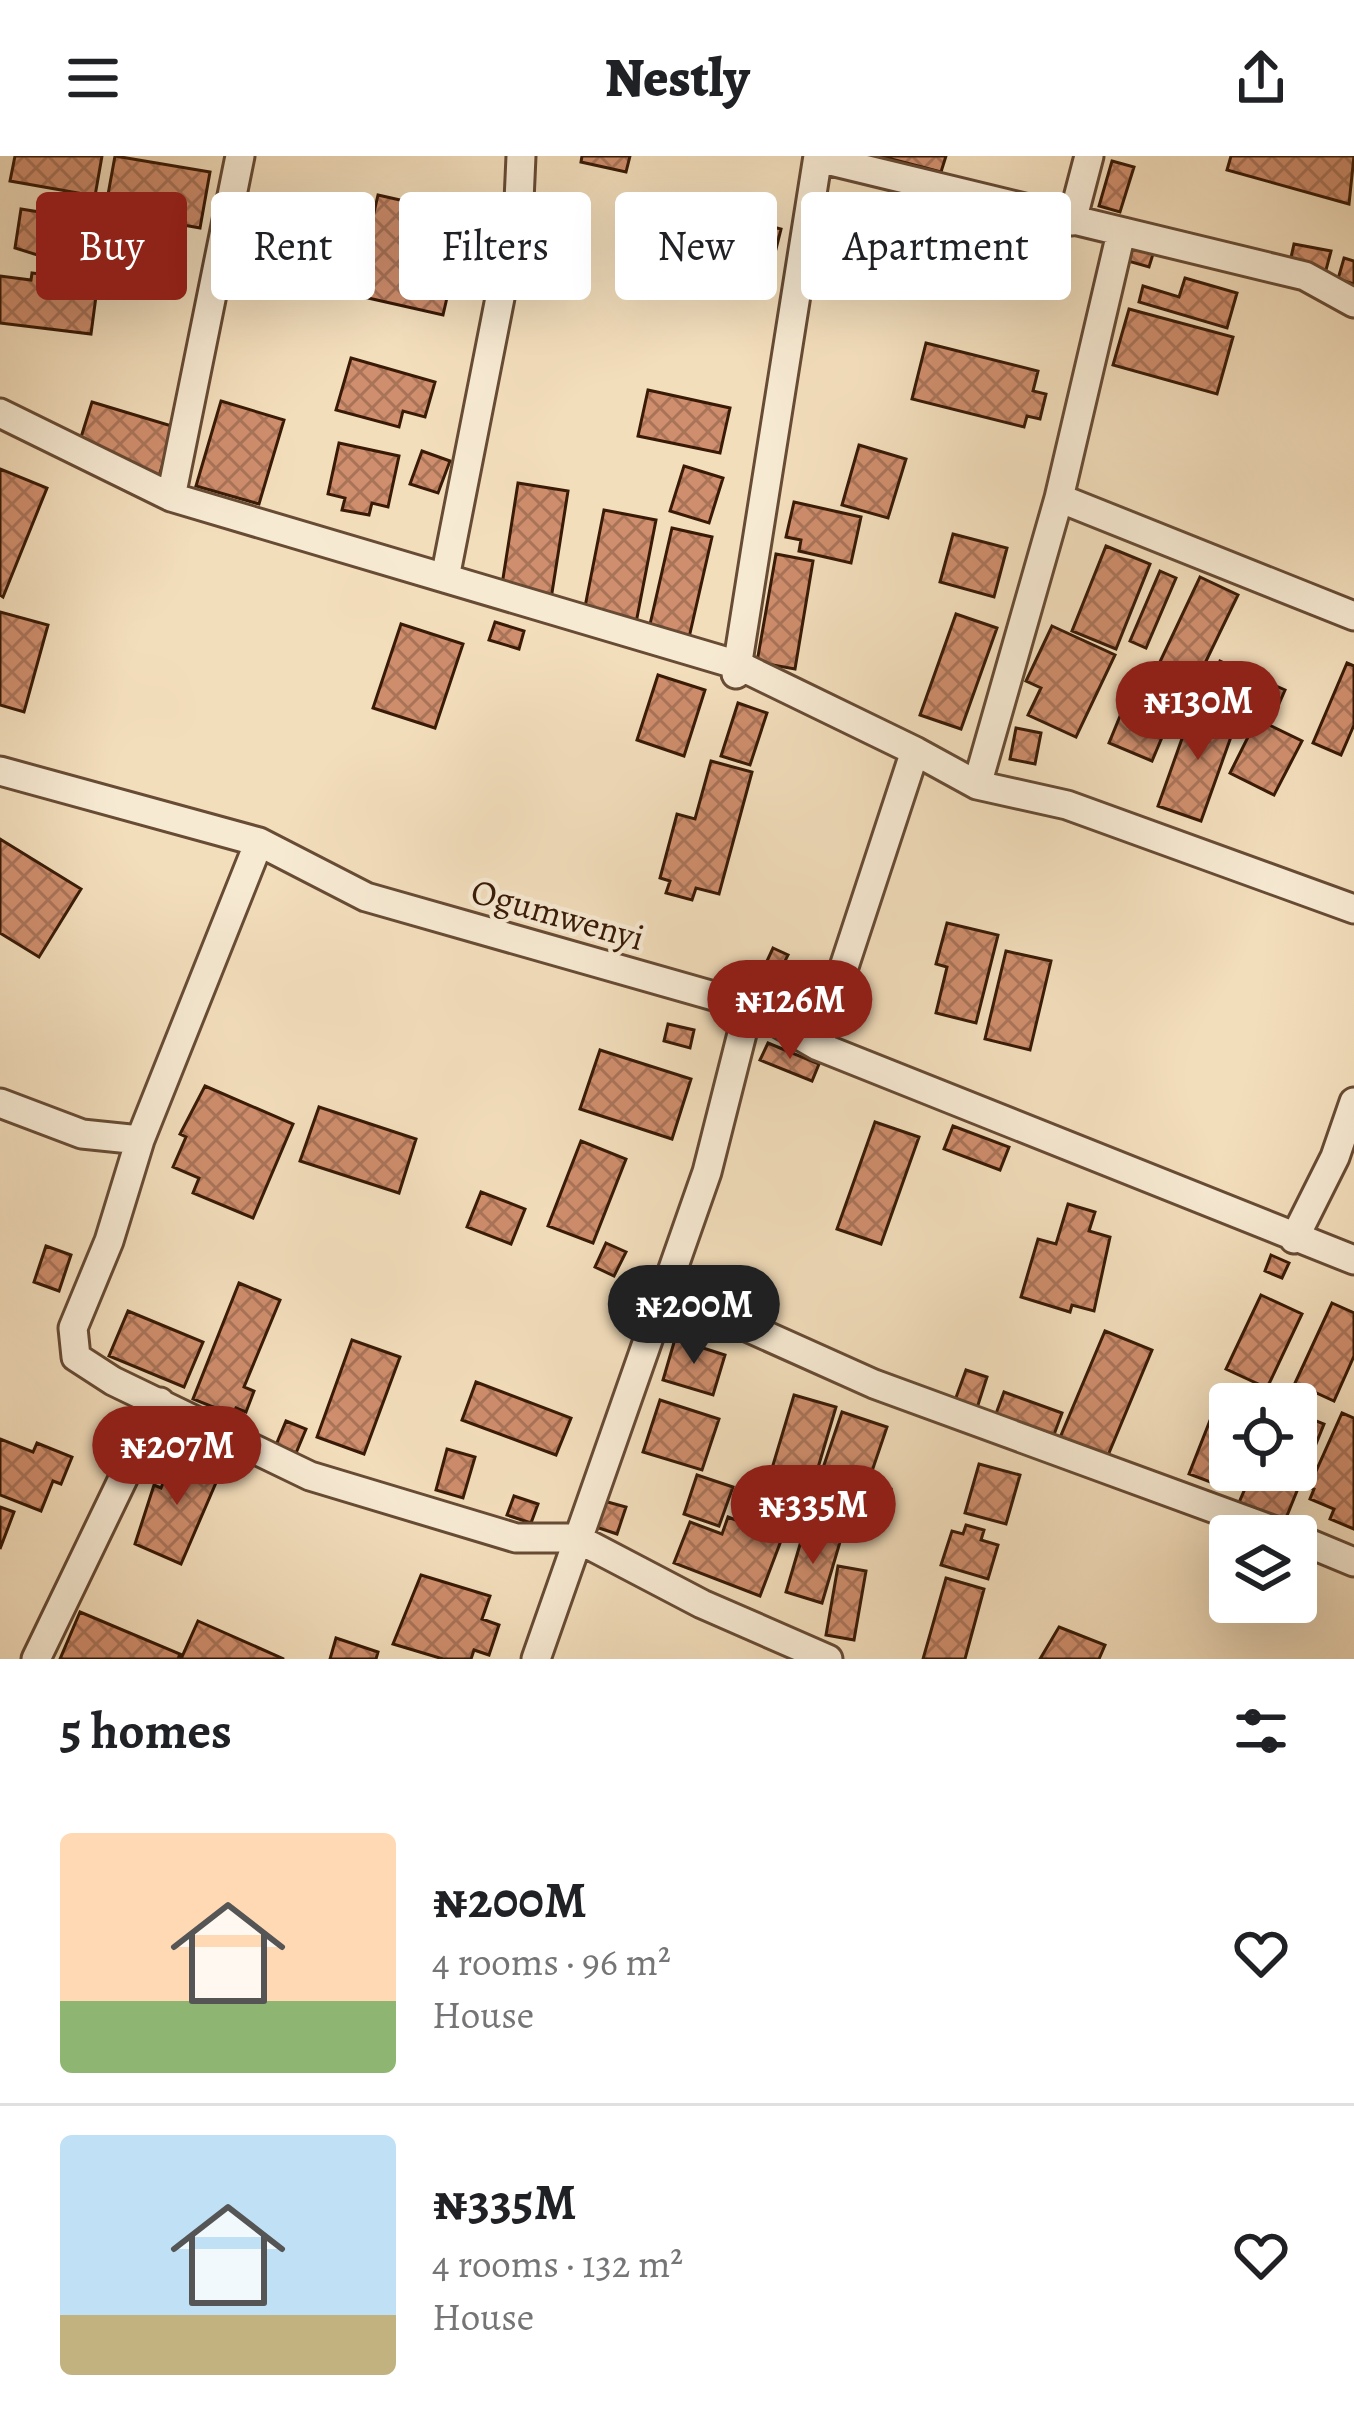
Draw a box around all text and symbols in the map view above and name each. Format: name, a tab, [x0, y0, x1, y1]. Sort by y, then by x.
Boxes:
text: Nestly	[605, 41, 749, 115]
icon: menu	[60, 45, 126, 111]
icon: share	[1228, 45, 1294, 111]
chip: Buy	[36, 192, 187, 300]
chip: Rent	[211, 192, 375, 300]
chip: Filters	[399, 192, 591, 300]
chip: New	[615, 192, 777, 300]
chip: Apartment	[801, 192, 1071, 300]
pin: ₦130M	[1114, 661, 1282, 763]
text: ₦130M	[1143, 673, 1253, 726]
street label: Ogumwenyi	[466, 866, 650, 962]
pin: ₦126M	[706, 960, 874, 1062]
text: ₦126M	[734, 972, 846, 1025]
pin: ₦200M	[610, 1265, 778, 1367]
text: ₦200M	[635, 1277, 753, 1330]
map controls	[1209, 1383, 1317, 1623]
button: locate	[1209, 1383, 1317, 1491]
pin: ₦207M	[93, 1406, 261, 1508]
text: ₦207M	[119, 1418, 235, 1471]
pin: ₦335M	[729, 1465, 897, 1567]
text: ₦335M	[758, 1477, 868, 1530]
button: layers	[1209, 1515, 1317, 1623]
text: 5 homes	[60, 1696, 232, 1766]
icon: filters	[1228, 1698, 1294, 1764]
text: ₦200M	[432, 1865, 587, 1935]
icon: home	[156, 1881, 300, 2025]
icon: heart	[1228, 1920, 1294, 1986]
text: 4 rooms · 96 m²	[432, 1935, 671, 1988]
text: House	[432, 1988, 534, 2041]
text: ₦335M	[432, 2167, 577, 2237]
icon: home	[156, 2183, 300, 2327]
icon: heart	[1228, 2222, 1294, 2288]
text: 4 rooms · 132 m²	[432, 2237, 683, 2290]
text: House	[432, 2290, 534, 2343]

